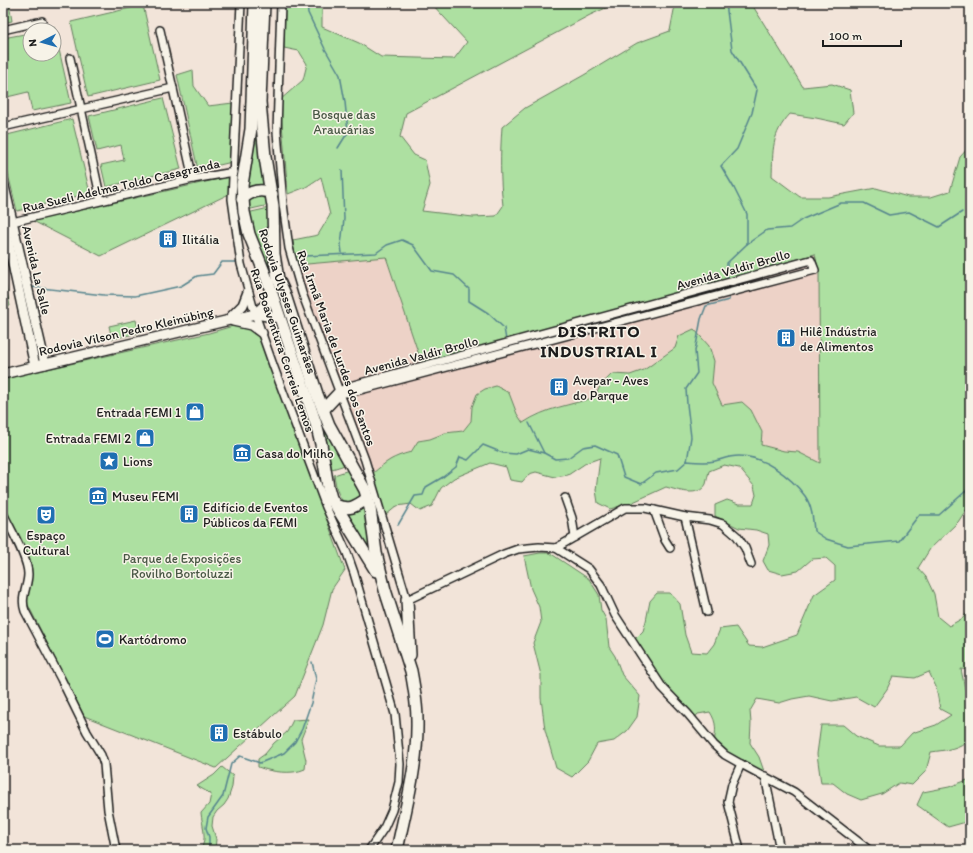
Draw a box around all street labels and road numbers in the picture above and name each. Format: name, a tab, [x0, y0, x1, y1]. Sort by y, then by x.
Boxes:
street label: Rua Sueli Adelma Toldo Casagranda	[21, 155, 221, 216]
street label: Avenida La Salle	[19, 224, 54, 316]
street label: Rodovia Ulysses Guimarães	[256, 227, 320, 376]
street label: Avenida Valdir Brollo	[675, 246, 792, 293]
street label: Rua Irmã Maria de Lurdes dos Santos	[294, 248, 379, 448]
street label: Rua Boaventura Correia Lemos	[247, 266, 318, 434]
street label: Rodovia Vilson Pedro Kleinübing	[37, 304, 215, 359]
street label: Avenida Valdir Brollo	[362, 333, 480, 378]

